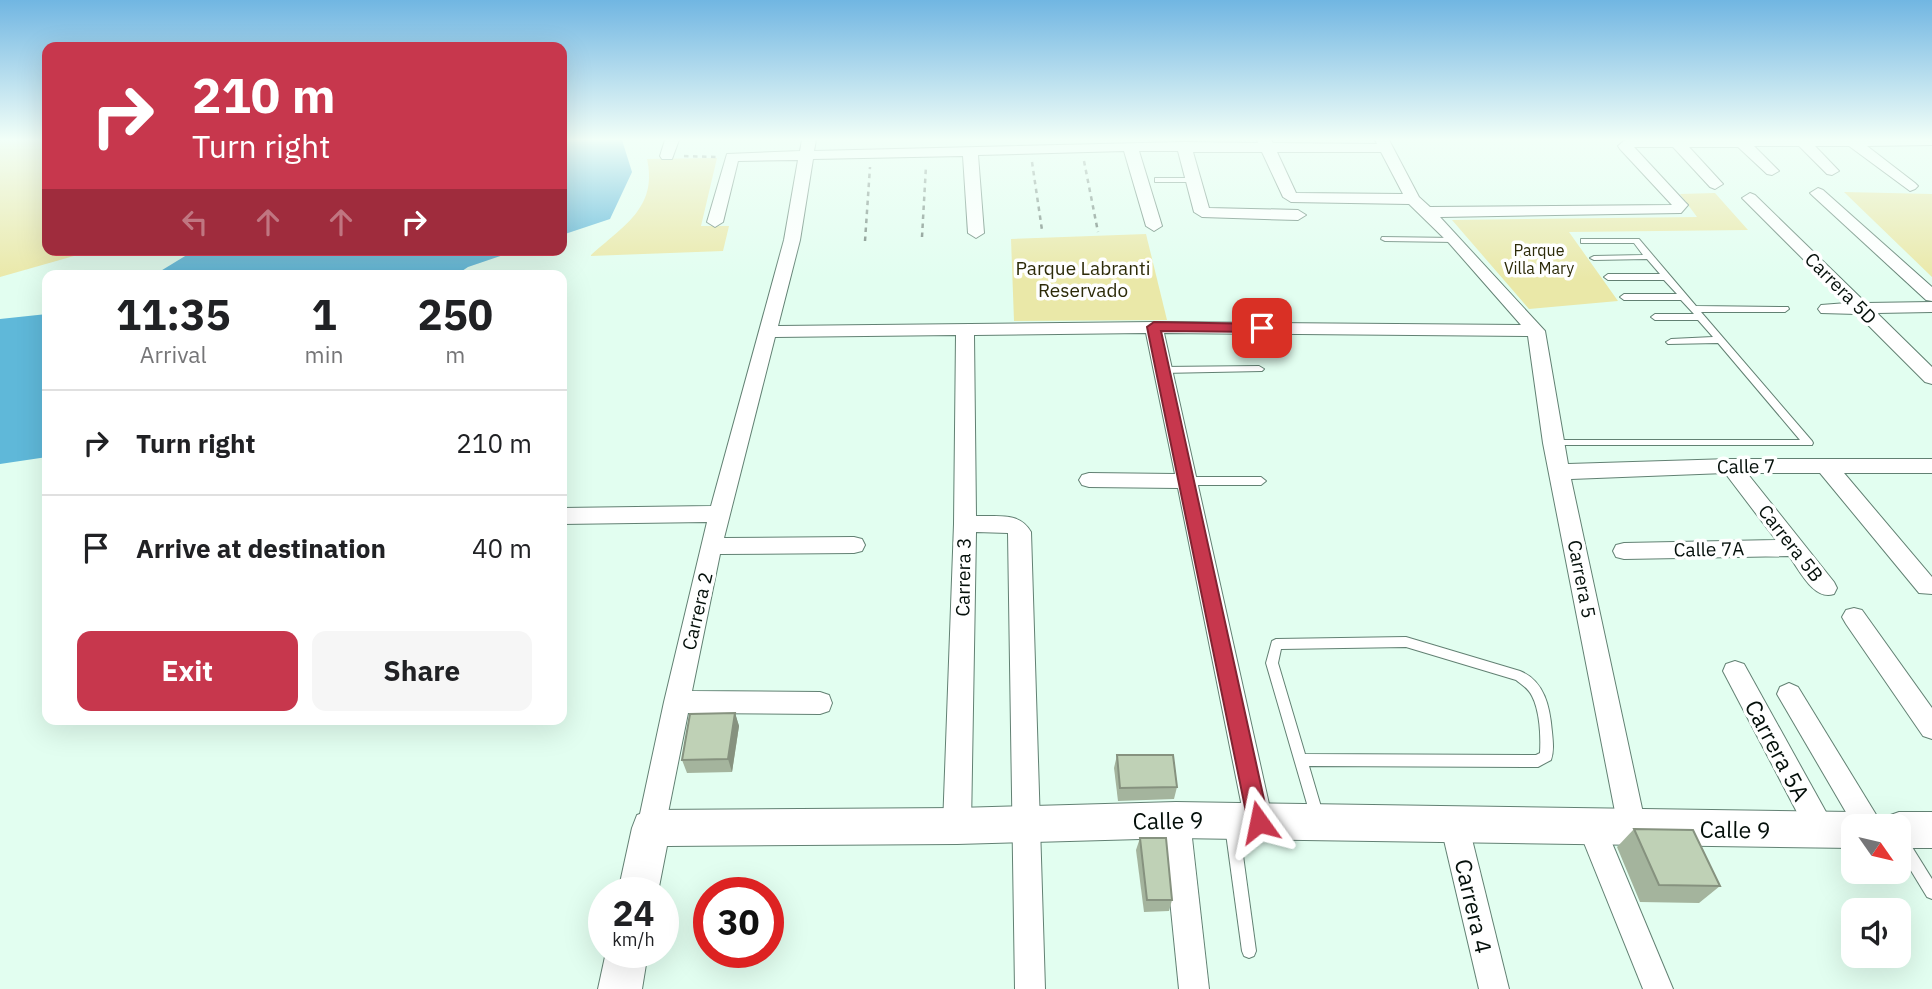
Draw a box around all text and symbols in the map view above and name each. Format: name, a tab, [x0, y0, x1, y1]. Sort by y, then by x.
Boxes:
text: 210 m	[192, 63, 336, 126]
icon: right	[77, 70, 168, 161]
text: Turn right	[192, 125, 330, 167]
icon: left	[176, 203, 214, 241]
icon: ahead	[249, 203, 287, 241]
icon: ahead	[322, 203, 360, 241]
icon: right	[395, 203, 433, 241]
park label: Parque Villa Mary	[1504, 240, 1574, 278]
street label: Carrera 5D	[1800, 247, 1882, 329]
park label: Parque Labranti Reservado	[1016, 256, 1150, 302]
text: 11:35	[116, 287, 231, 342]
text: 1	[311, 287, 337, 342]
text: 250	[417, 287, 493, 342]
pin	[1232, 298, 1292, 358]
icon: arrive	[1243, 309, 1281, 347]
text: Arrival	[140, 339, 207, 369]
text: min	[305, 339, 343, 369]
text: m	[445, 339, 465, 369]
icon: right	[77, 424, 115, 462]
text: Turn right	[136, 426, 255, 460]
text: 210 m	[456, 426, 532, 460]
street label: Calle 7	[1717, 453, 1775, 479]
street label: Carrera 5B	[1753, 500, 1829, 586]
icon: arrive	[77, 529, 115, 567]
text: Arrive at destination	[136, 531, 386, 565]
text: 40 m	[472, 531, 532, 565]
street label: Calle 7A	[1673, 536, 1745, 562]
street label: Carrera 3	[950, 537, 976, 617]
street label: Carrera 5	[1563, 538, 1601, 620]
street label: Carrera 2	[676, 570, 718, 652]
button: Exit	[77, 631, 298, 711]
button: Share	[312, 631, 532, 711]
street label: Carrera 5A	[1739, 694, 1817, 806]
position arrow	[1222, 785, 1296, 859]
street label: Calle 9	[1132, 804, 1204, 836]
street label: Calle 9	[1699, 813, 1771, 845]
north arrow	[1841, 814, 1911, 884]
map controls	[1841, 814, 1911, 968]
street label: Carrera 4	[1449, 856, 1499, 956]
speed limit sign: 30	[693, 877, 784, 968]
text: 24	[612, 890, 655, 936]
button: sound	[1841, 898, 1911, 968]
text: km/h	[612, 928, 655, 951]

